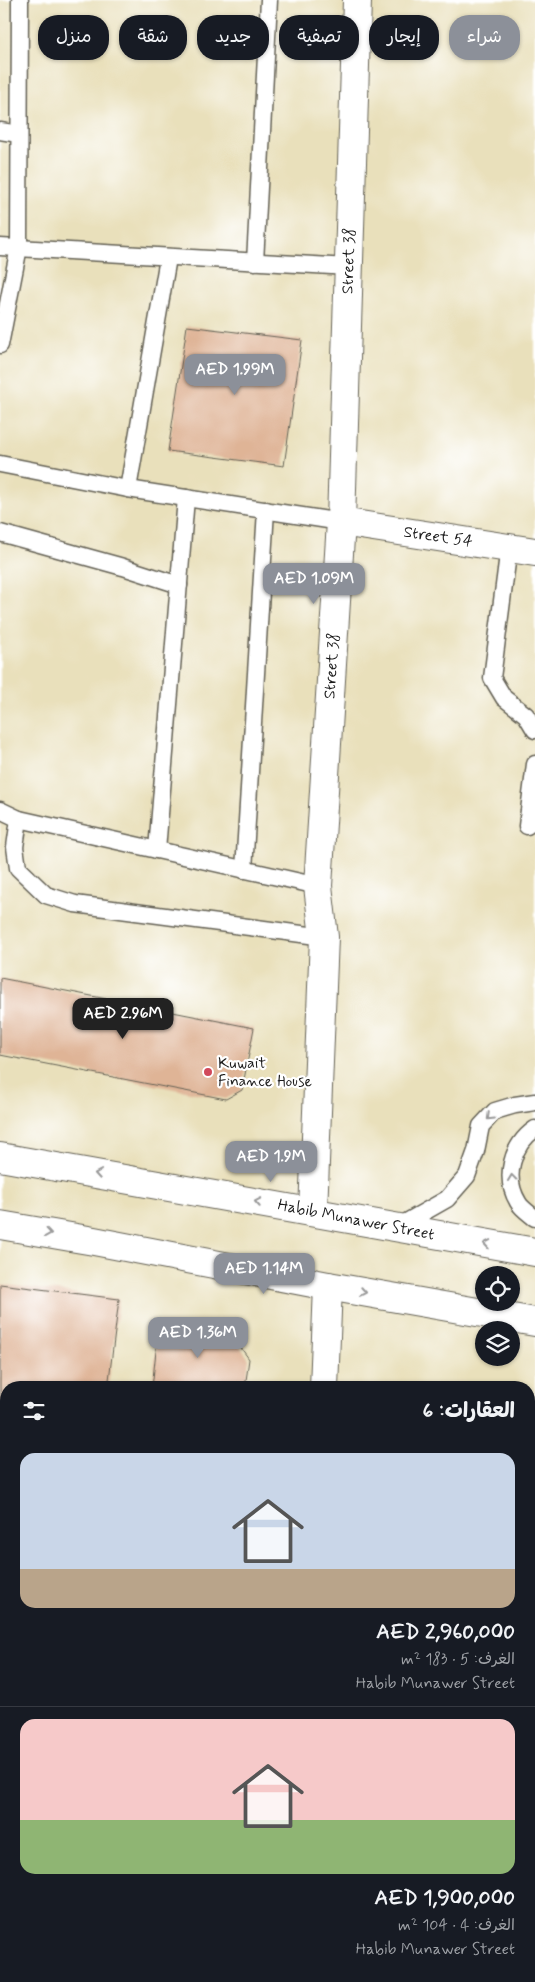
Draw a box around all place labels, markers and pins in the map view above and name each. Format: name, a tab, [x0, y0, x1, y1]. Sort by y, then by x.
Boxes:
pin: AED 1.99M	[178, 354, 292, 396]
pin: AED 1.09M	[257, 562, 371, 605]
pin: AED 2.96M	[66, 998, 180, 1040]
place label: Kuwait Finance House	[218, 1053, 313, 1092]
marker: Kuwait Finance House	[202, 1066, 214, 1078]
pin: AED 1.9M	[219, 1140, 323, 1183]
pin: AED 1.14M	[207, 1252, 321, 1295]
pin: AED 1.36M	[141, 1316, 255, 1359]

